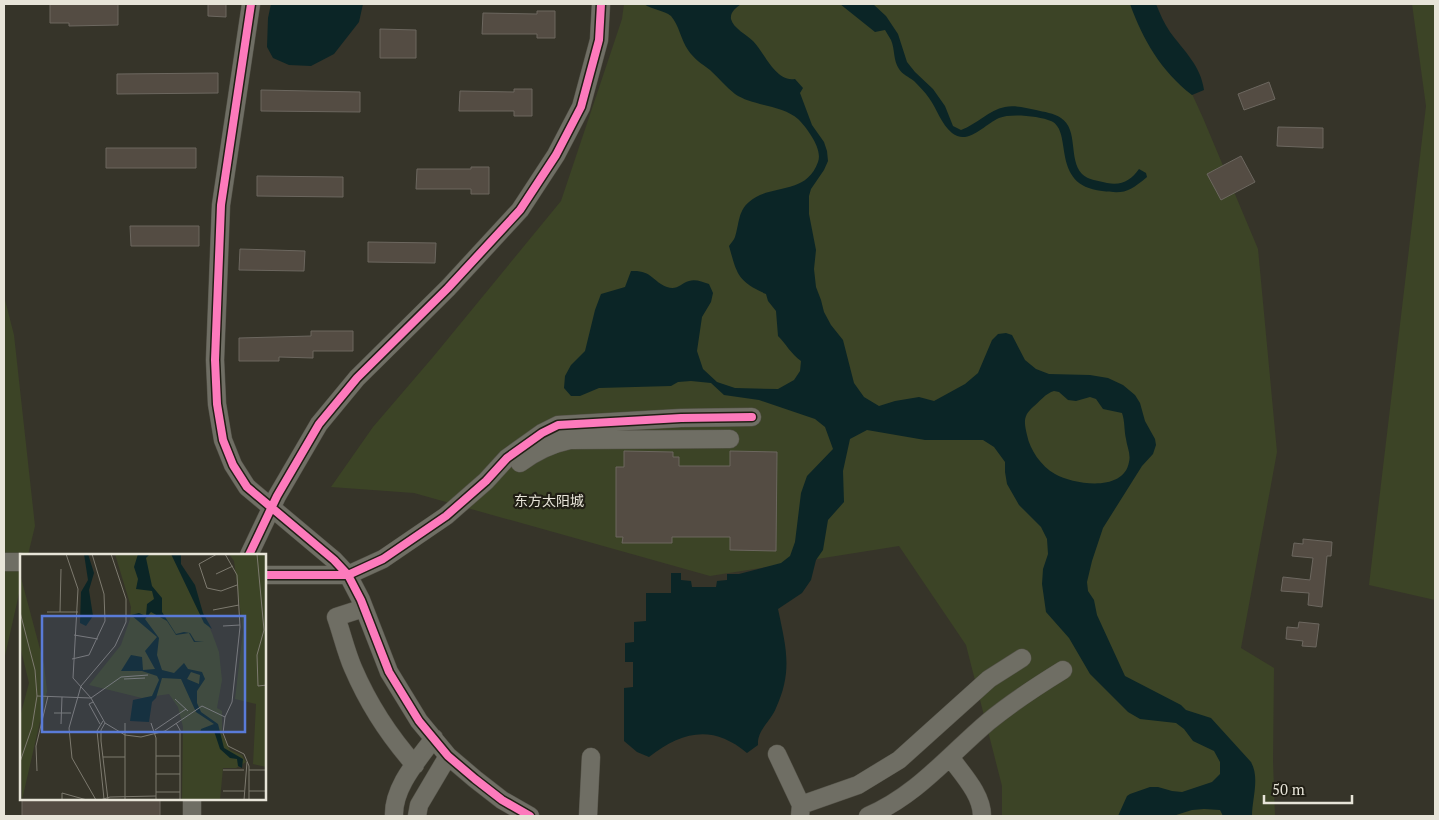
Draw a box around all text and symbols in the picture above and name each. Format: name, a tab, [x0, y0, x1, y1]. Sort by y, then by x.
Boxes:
district label: 东方太阳城	[514, 491, 584, 510]
inset map	[20, 554, 266, 800]
scale bar	[1264, 772, 1352, 804]
text: 50 m	[1272, 779, 1305, 799]

